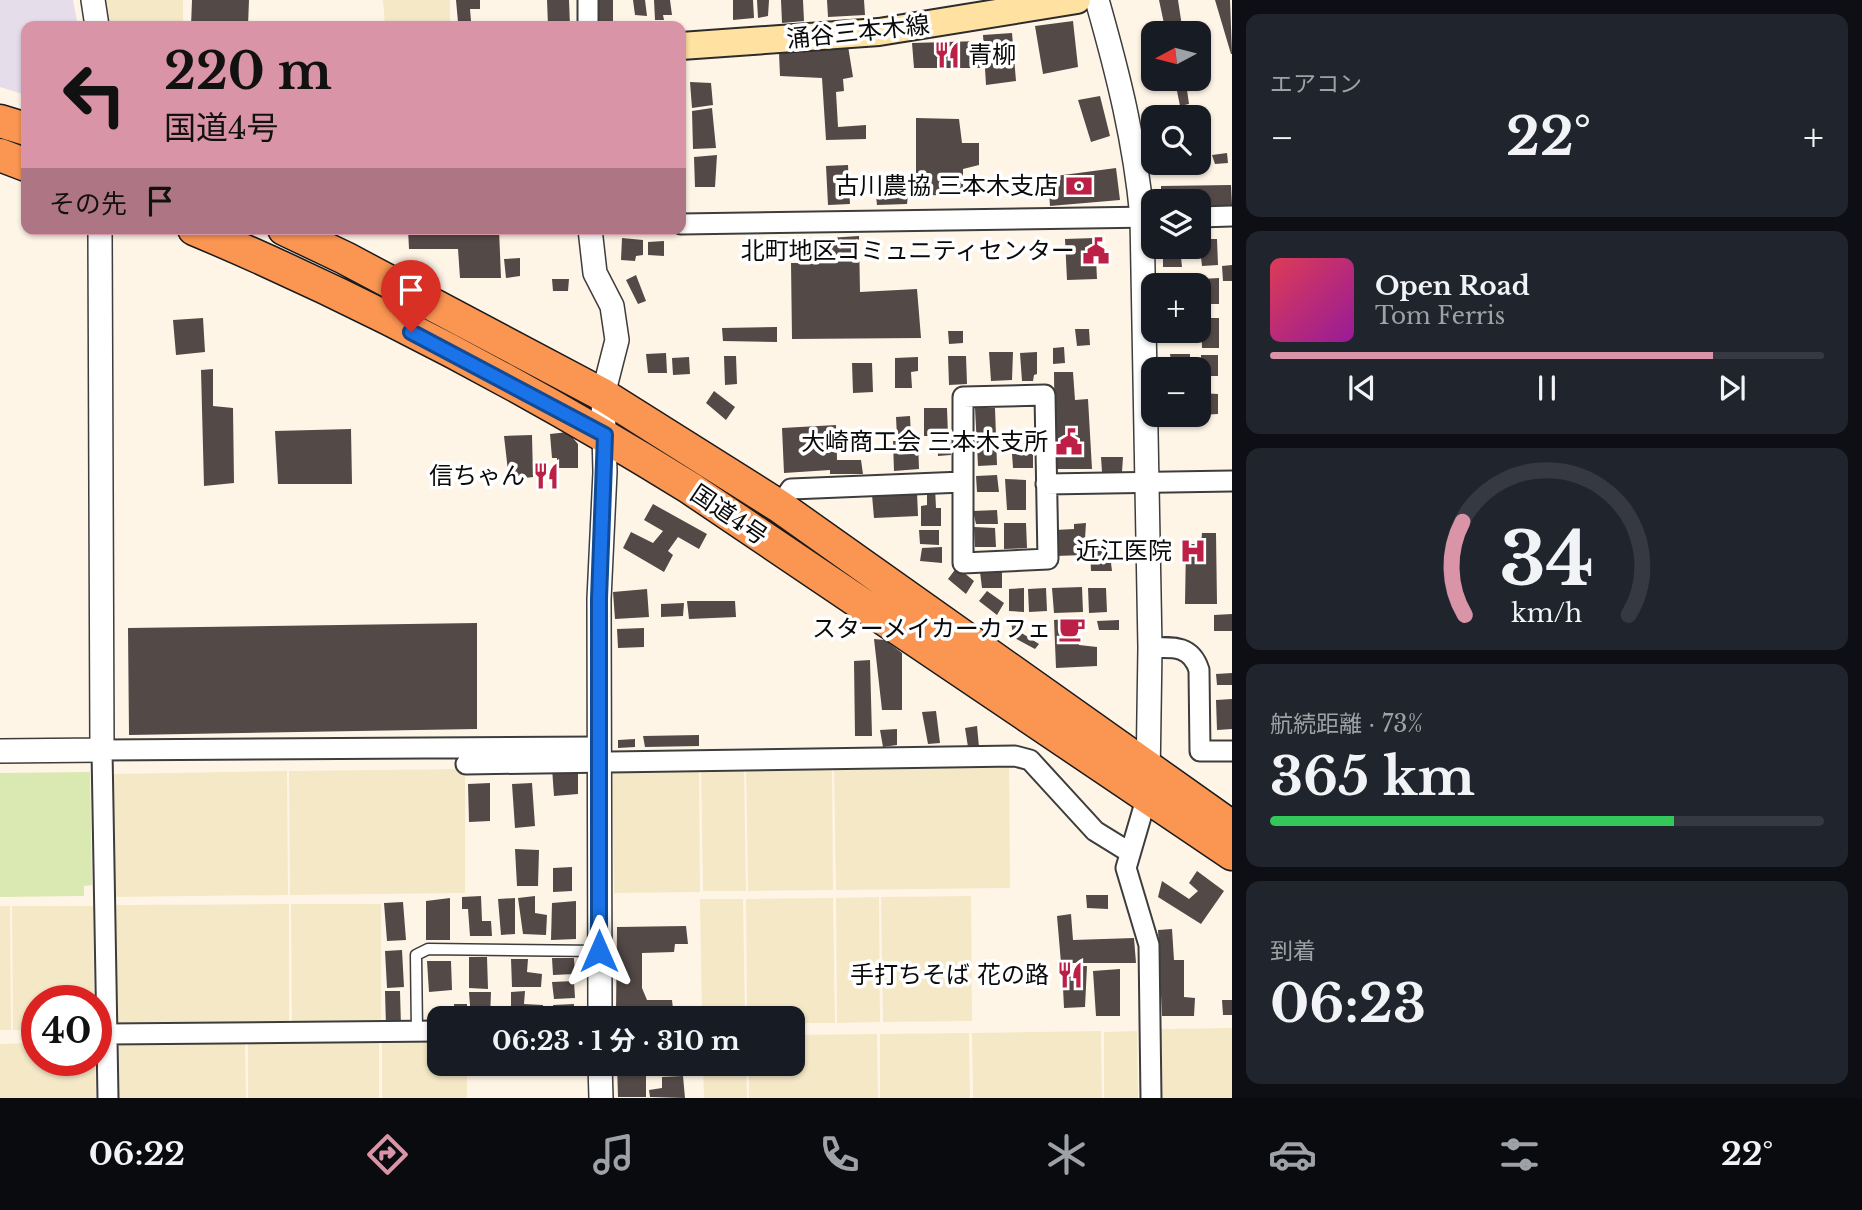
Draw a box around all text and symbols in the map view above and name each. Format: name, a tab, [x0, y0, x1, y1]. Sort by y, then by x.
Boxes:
street label: 涌谷三本木線	[785, 10, 931, 53]
north arrow	[1141, 21, 1211, 91]
map controls	[1141, 21, 1211, 427]
restaurant icon: 青柳	[932, 40, 962, 70]
place label: 青柳	[968, 40, 1016, 69]
text: 220 m	[164, 41, 332, 102]
icon: left	[49, 49, 140, 140]
text: エアコン	[1270, 70, 1362, 98]
button: search	[1141, 105, 1211, 175]
text: 22°	[1506, 105, 1591, 169]
text: 国道4号	[164, 108, 279, 148]
text: −	[1270, 114, 1294, 161]
text: +	[1803, 114, 1824, 161]
place label: 古川農協 三本木支店	[835, 171, 1058, 200]
bank icon: 古川農協 三本木支店	[1064, 171, 1094, 201]
icon: arrive	[141, 182, 179, 220]
text: その先	[49, 188, 127, 220]
button: layers	[1141, 189, 1211, 259]
place label: 北町地区コミュニティセンター	[740, 236, 1075, 265]
public building icon: 北町地区コミュニティセンター	[1081, 236, 1111, 266]
pin	[381, 260, 441, 332]
text: Open Road	[1375, 270, 1530, 302]
icon: arrive	[392, 271, 430, 309]
button: +	[1141, 273, 1211, 343]
text: Tom Ferris	[1375, 302, 1505, 330]
button: −	[1141, 357, 1211, 427]
icon: previous	[1343, 369, 1381, 407]
icon: pause	[1528, 369, 1566, 407]
icon: next	[1713, 369, 1751, 407]
place label: 大崎商工会 三本木支所	[801, 427, 1048, 456]
public building icon: 大崎商工会 三本木支所	[1054, 427, 1084, 457]
place label: 信ちゃん	[429, 461, 525, 490]
restaurant icon: 信ちゃん	[531, 461, 561, 491]
street label: 国道4号	[686, 479, 773, 551]
text: 34	[1500, 514, 1594, 605]
place label: 近江医院	[1076, 536, 1172, 565]
hospital icon: 近江医院	[1178, 536, 1208, 566]
text: km/h	[1512, 598, 1582, 629]
place label: スターメイカーカフェ	[812, 614, 1051, 643]
cafe icon: スターメイカーカフェ	[1057, 614, 1087, 644]
text: 航続距離 · 73%	[1270, 710, 1423, 738]
text: 365 km	[1270, 745, 1475, 809]
position arrow	[562, 914, 636, 988]
text: 到着	[1270, 937, 1316, 965]
place label: 手打ちそば 花の路	[850, 960, 1049, 989]
restaurant icon: 手打ちそば 花の路	[1055, 960, 1085, 990]
text: 06:23	[1270, 972, 1426, 1036]
speed limit sign: 40	[21, 985, 112, 1076]
text: 06:23 · 1 分 · 310 m	[492, 1025, 740, 1057]
icon: directions	[363, 1130, 412, 1179]
icon: music	[589, 1130, 638, 1179]
icon: phone	[815, 1130, 864, 1179]
icon: climate	[1042, 1130, 1091, 1179]
icon: car	[1268, 1130, 1317, 1179]
icon: filters	[1495, 1130, 1544, 1179]
text: 06:22	[89, 1134, 185, 1174]
text: 22°	[1721, 1134, 1773, 1174]

